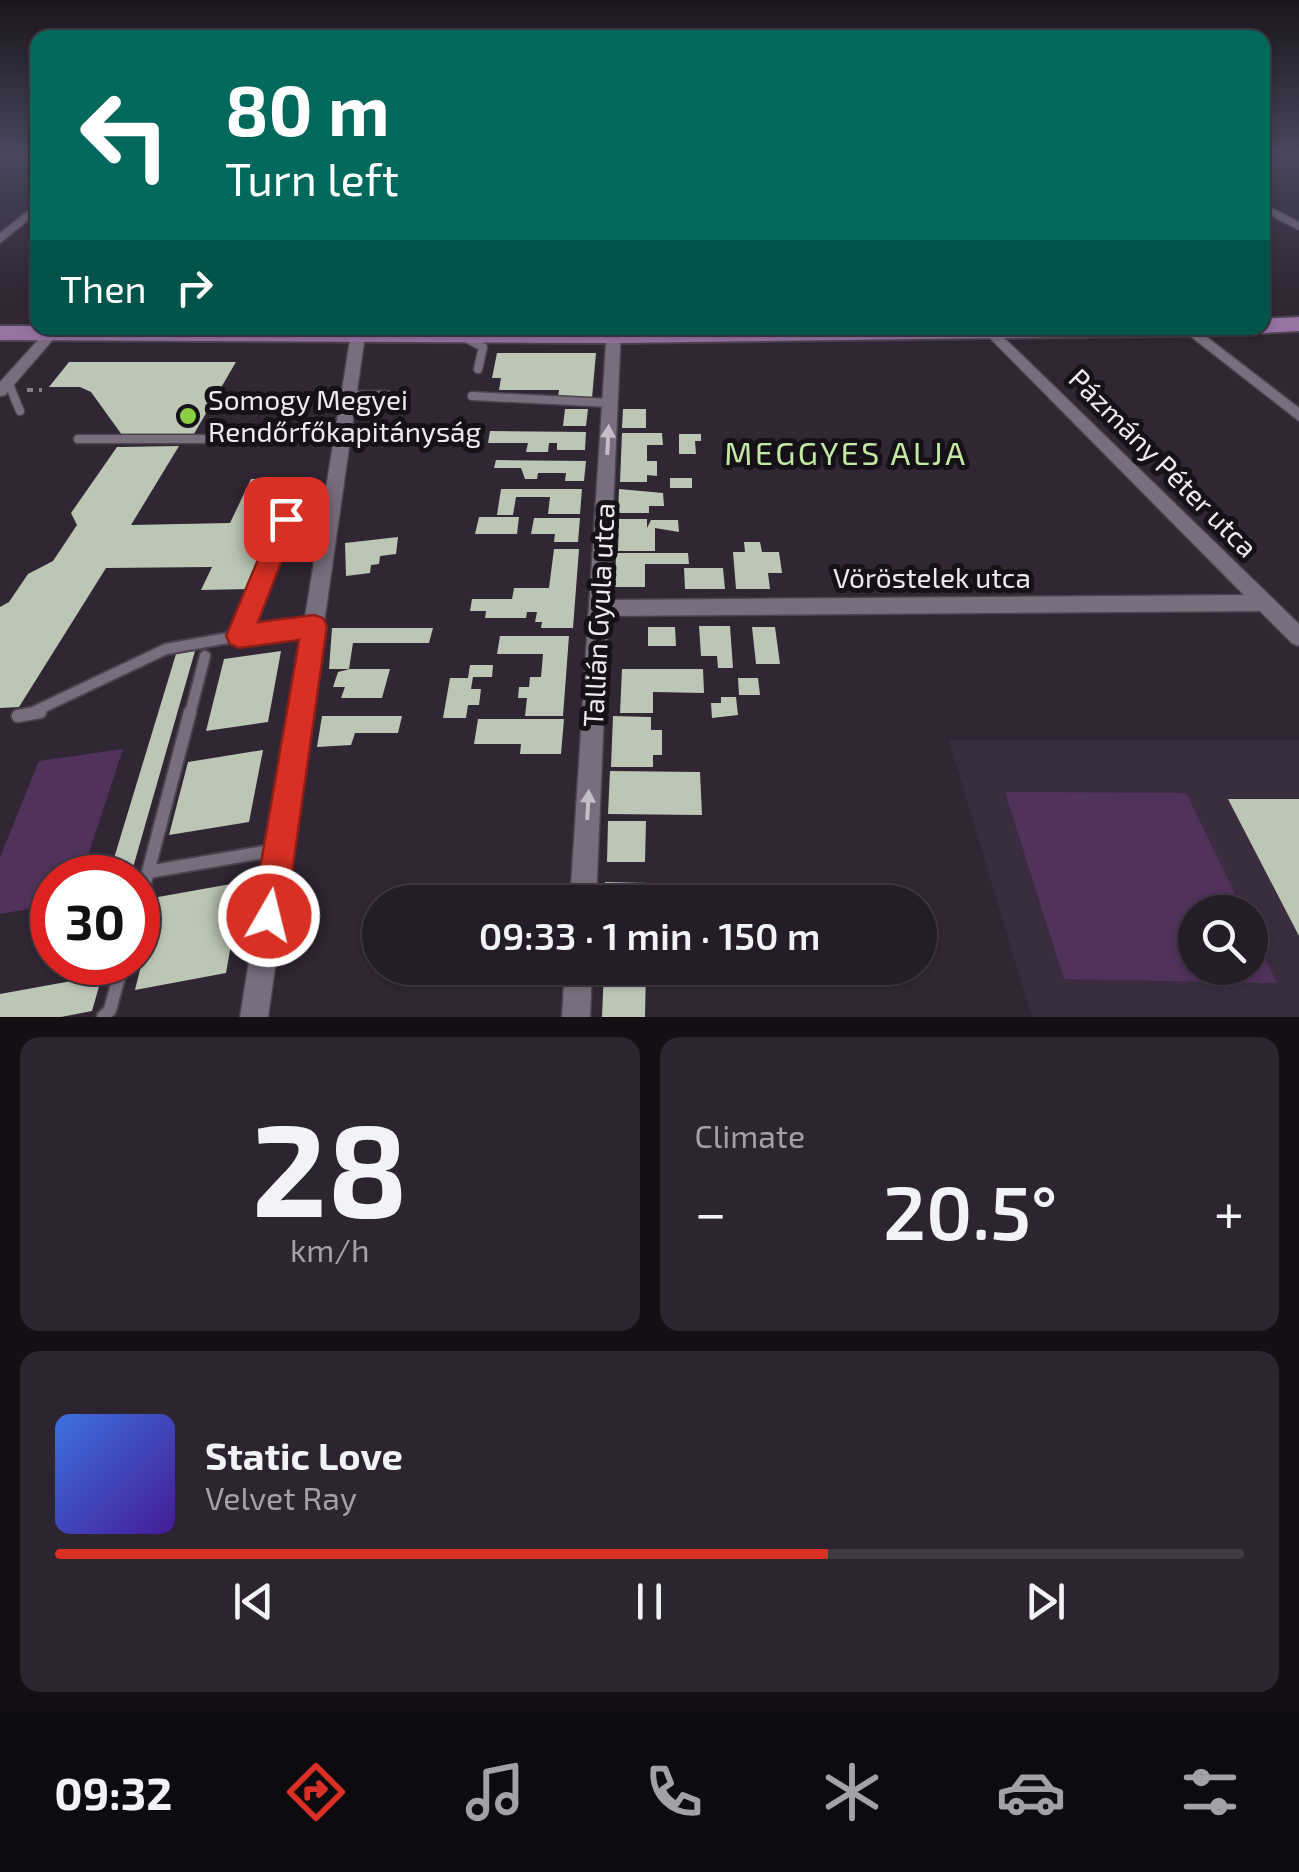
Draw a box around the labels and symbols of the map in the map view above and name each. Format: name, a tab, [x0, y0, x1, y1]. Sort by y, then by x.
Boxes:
street label: Pázmány Péter utca	[1062, 361, 1265, 564]
place label: Somogy Megyei Rendőrfőkapitányság	[208, 382, 481, 448]
marker: Somogy Megyei Rendőrfőkapitányság	[177, 405, 199, 427]
one-way arrow	[600, 424, 616, 456]
district label: MEGGYES ALJA	[724, 433, 968, 471]
pin	[244, 477, 329, 562]
street label: Tallián Gyula utca	[575, 502, 621, 728]
street label: Vöröstelek utca	[833, 560, 1031, 594]
one-way arrow	[580, 789, 596, 821]
speed limit sign: 30	[30, 855, 160, 985]
position arrow	[217, 864, 321, 968]

